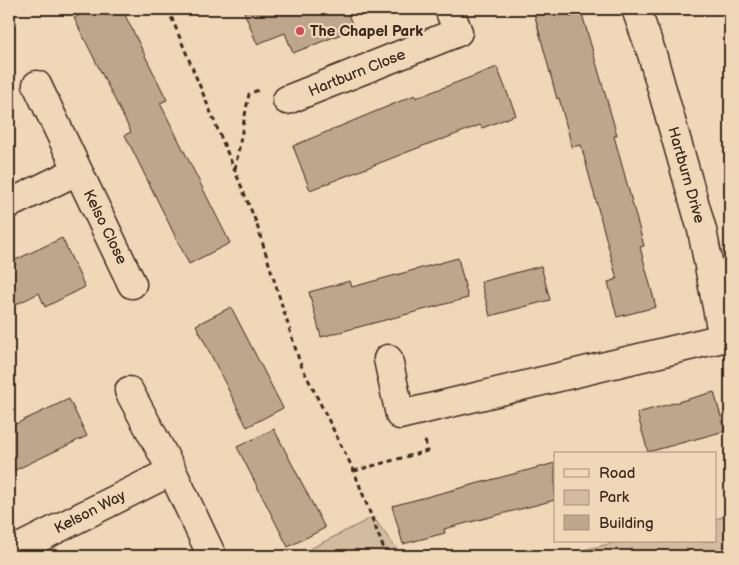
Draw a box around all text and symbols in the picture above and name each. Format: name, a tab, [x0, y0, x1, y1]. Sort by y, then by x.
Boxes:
place label: The Chapel Park	[310, 22, 423, 41]
marker: The Chapel Park	[294, 25, 306, 37]
street label: Hartburn Close	[306, 45, 408, 101]
street label: Hartburn Drive	[663, 125, 709, 226]
street label: Kelso Close	[79, 187, 131, 267]
legend	[554, 452, 716, 542]
text: Road	[599, 464, 635, 483]
street label: Kelson Way	[51, 486, 129, 538]
text: Park	[599, 488, 630, 507]
text: Building	[599, 514, 654, 533]

